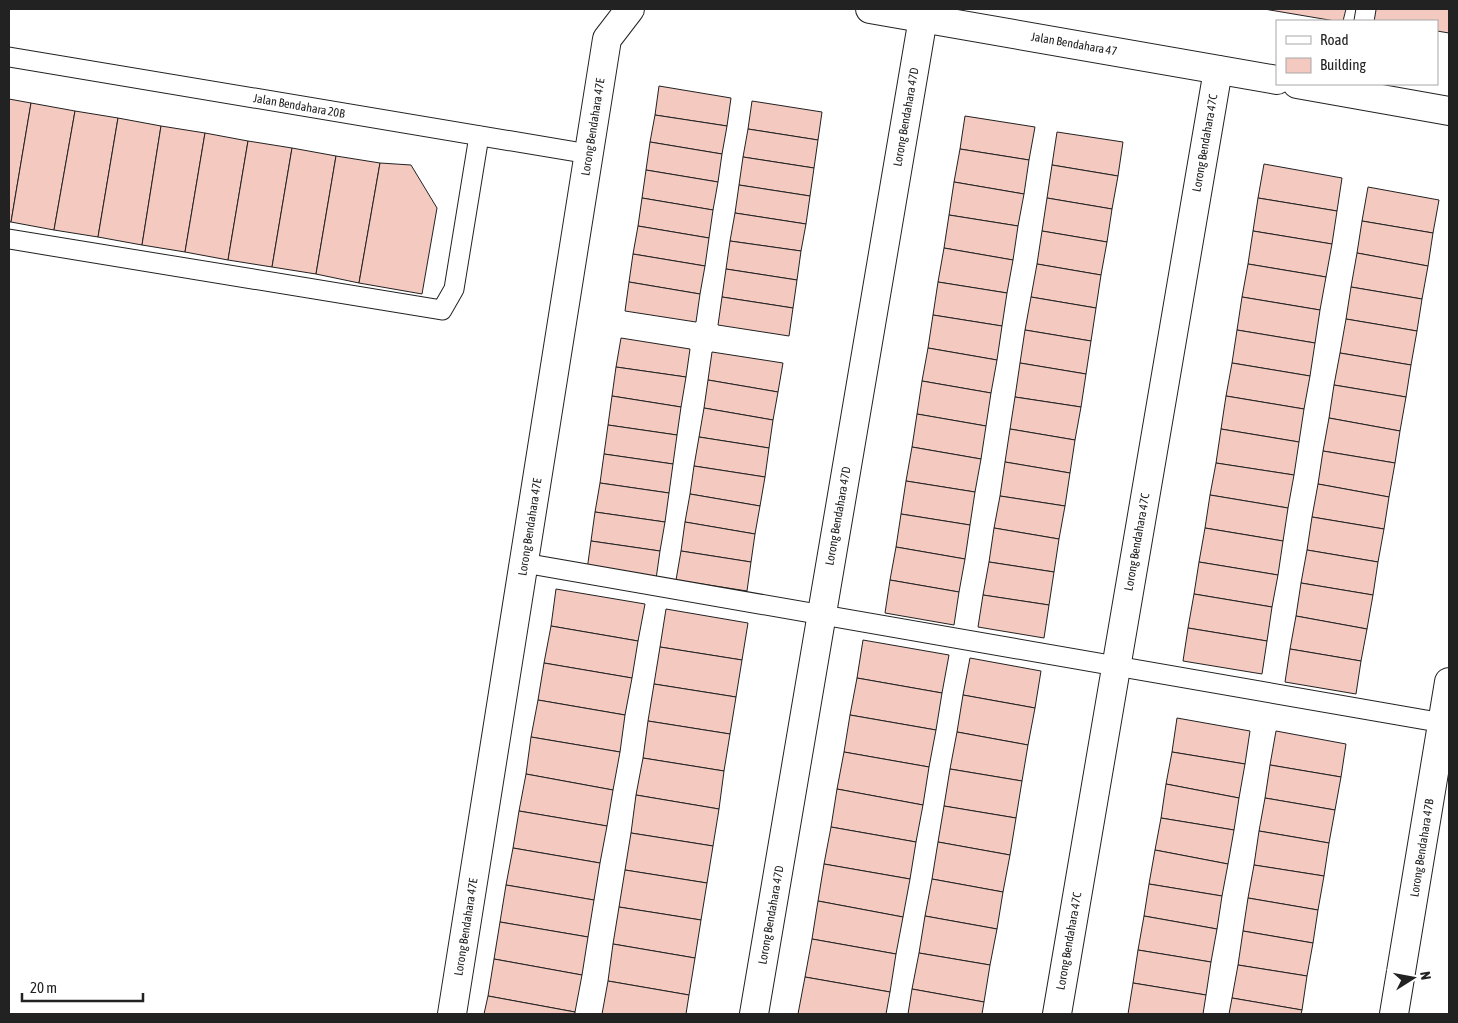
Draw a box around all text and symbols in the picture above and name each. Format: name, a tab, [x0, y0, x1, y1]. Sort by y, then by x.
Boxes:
legend	[1276, 20, 1438, 85]
street label: Jalan Bendahara 47	[1030, 30, 1118, 59]
text: Road	[1320, 31, 1349, 48]
text: Building	[1320, 56, 1366, 73]
street label: Lorong Bendahara 47D	[890, 66, 922, 168]
street label: Lorong Bendahara 47E	[578, 77, 608, 177]
street label: Jalan Bendahara 20B	[252, 91, 346, 121]
street label: Lorong Bendahara 47C	[1190, 92, 1221, 193]
street label: Lorong Bendahara 47D	[822, 465, 854, 567]
street label: Lorong Bendahara 47E	[515, 477, 545, 577]
street label: Lorong Bendahara 47C	[1122, 491, 1153, 592]
street label: Lorong Bendahara 47B	[1407, 798, 1437, 898]
street label: Lorong Bendahara 47D	[755, 864, 787, 966]
street label: Lorong Bendahara 47E	[451, 877, 481, 977]
street label: Lorong Bendahara 47C	[1054, 890, 1085, 991]
north arrow	[1388, 953, 1438, 1003]
scale bar	[22, 970, 144, 1002]
text: N	[1417, 970, 1434, 981]
text: 20 m	[30, 979, 57, 996]

